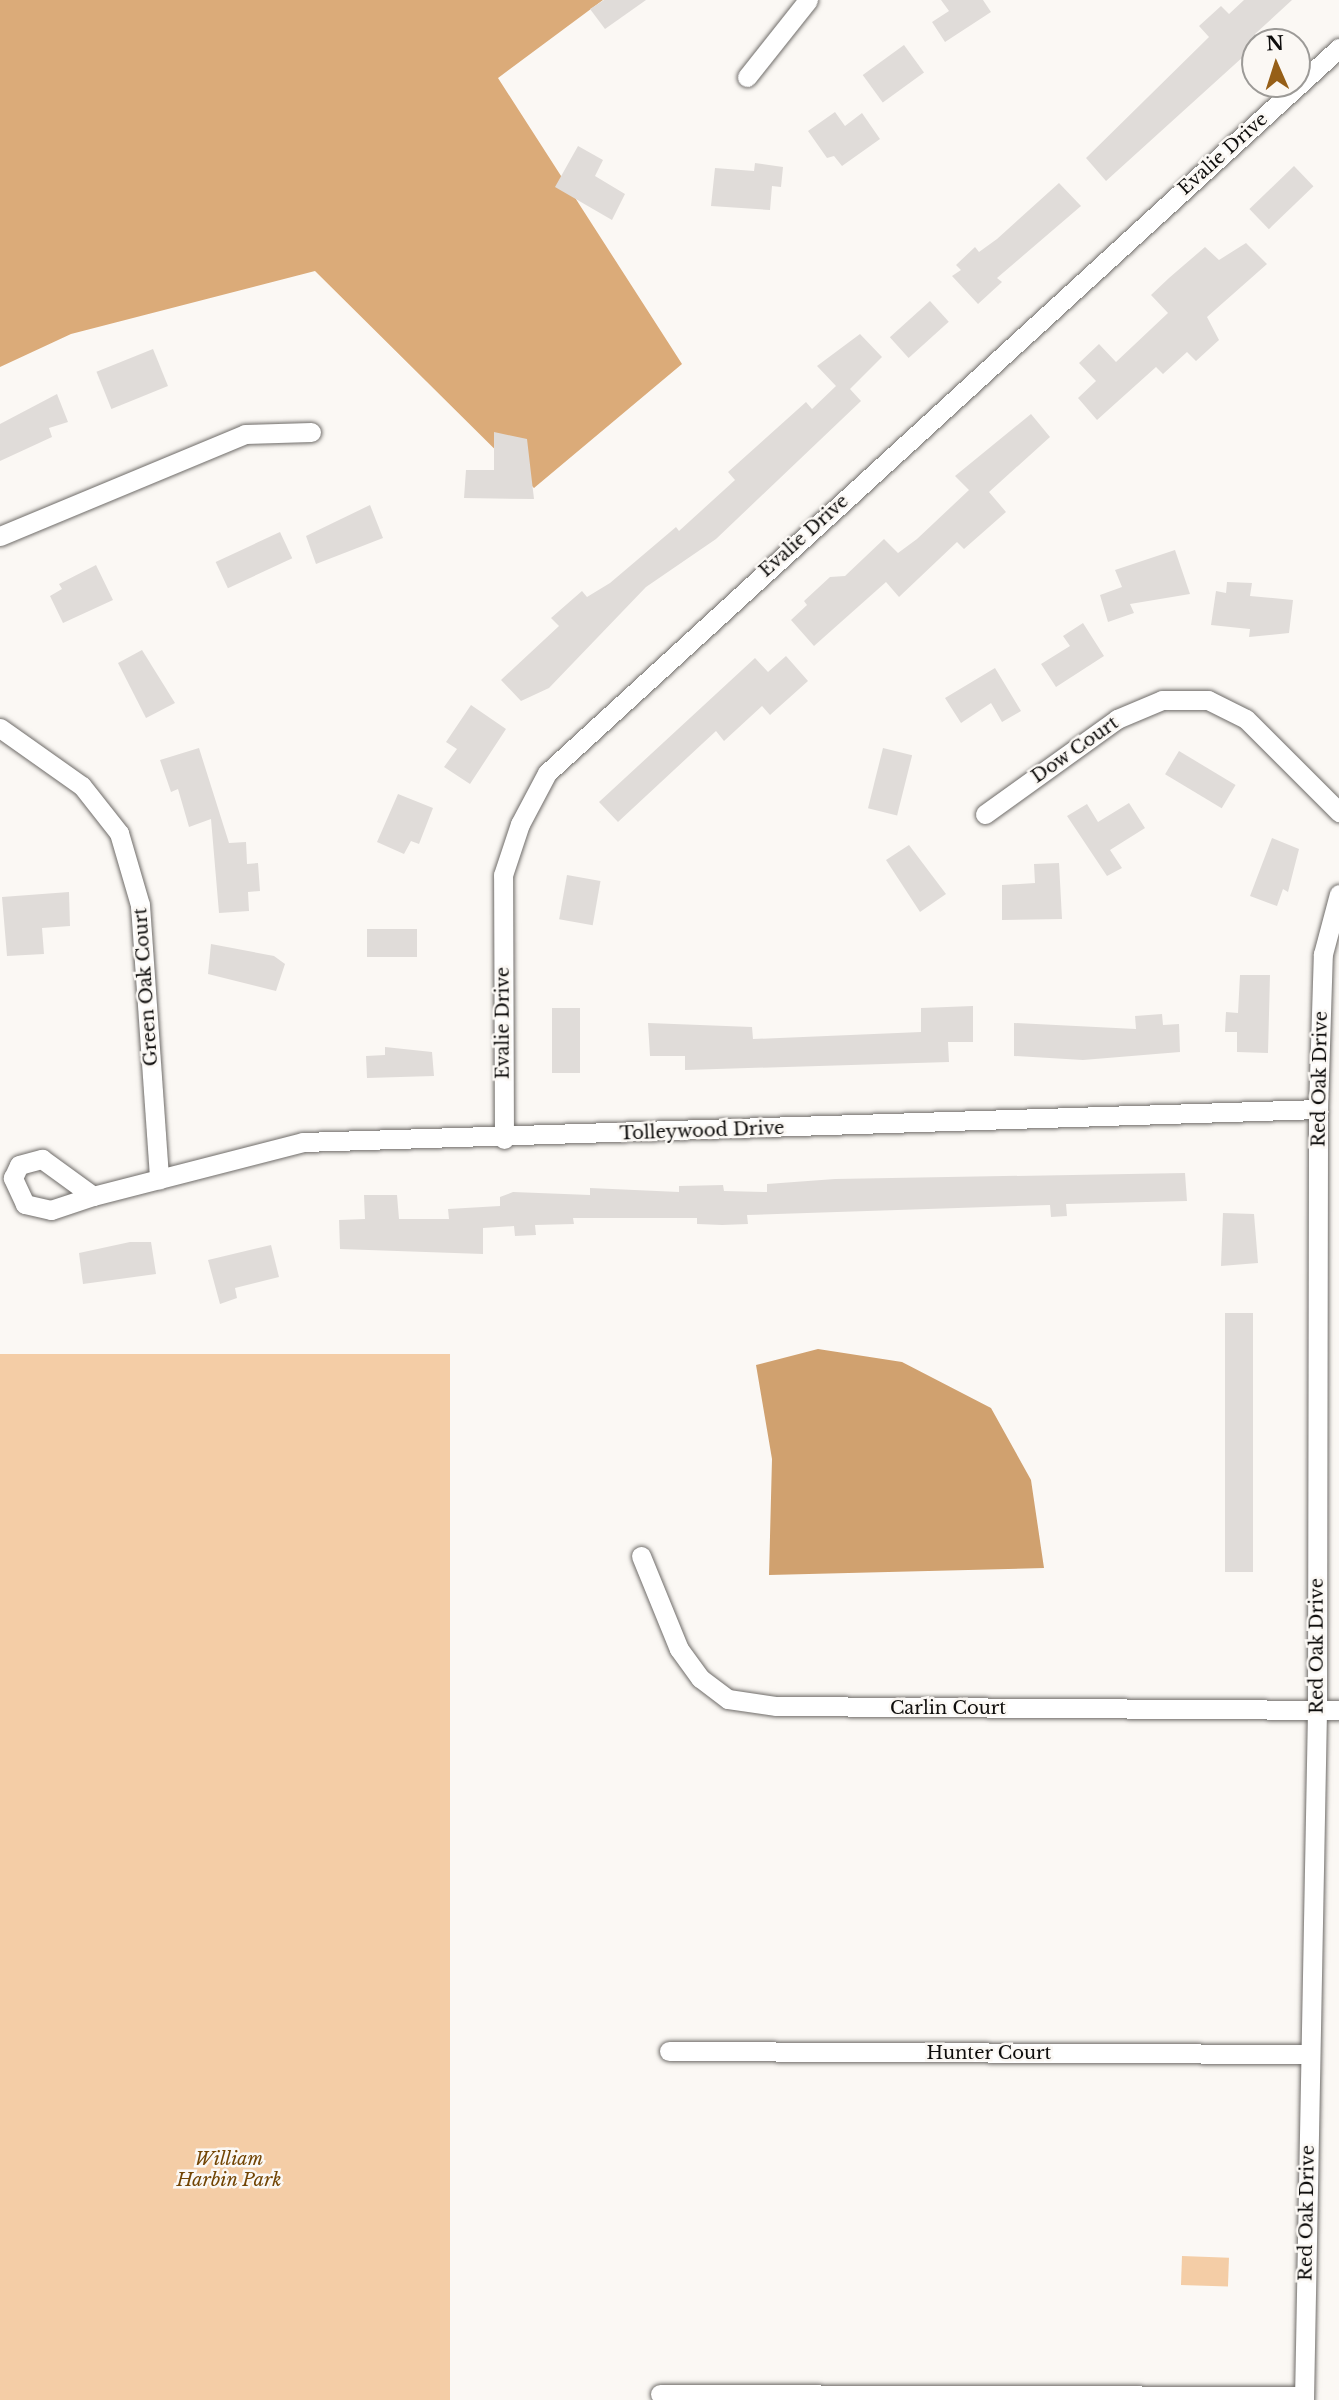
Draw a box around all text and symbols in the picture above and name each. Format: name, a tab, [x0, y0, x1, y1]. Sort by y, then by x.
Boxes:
north arrow	[1241, 28, 1311, 98]
text: N	[1265, 32, 1285, 55]
street label: Evalie Drive	[1174, 108, 1272, 200]
street label: Evalie Drive	[755, 490, 853, 582]
street label: Dow Court	[1027, 712, 1123, 788]
street label: Green Oak Court	[130, 907, 162, 1067]
street label: Evalie Drive	[492, 967, 514, 1079]
street label: Red Oak Drive	[1308, 1011, 1332, 1147]
street label: Tolleywood Drive	[619, 1117, 785, 1145]
street label: Red Oak Drive	[1306, 1578, 1328, 1714]
street label: Carlin Court	[890, 1697, 1006, 1719]
street label: Hunter Court	[926, 2042, 1052, 2064]
street label: Red Oak Drive	[1295, 2145, 1319, 2281]
park label: William Harbin Park	[176, 2149, 282, 2192]

